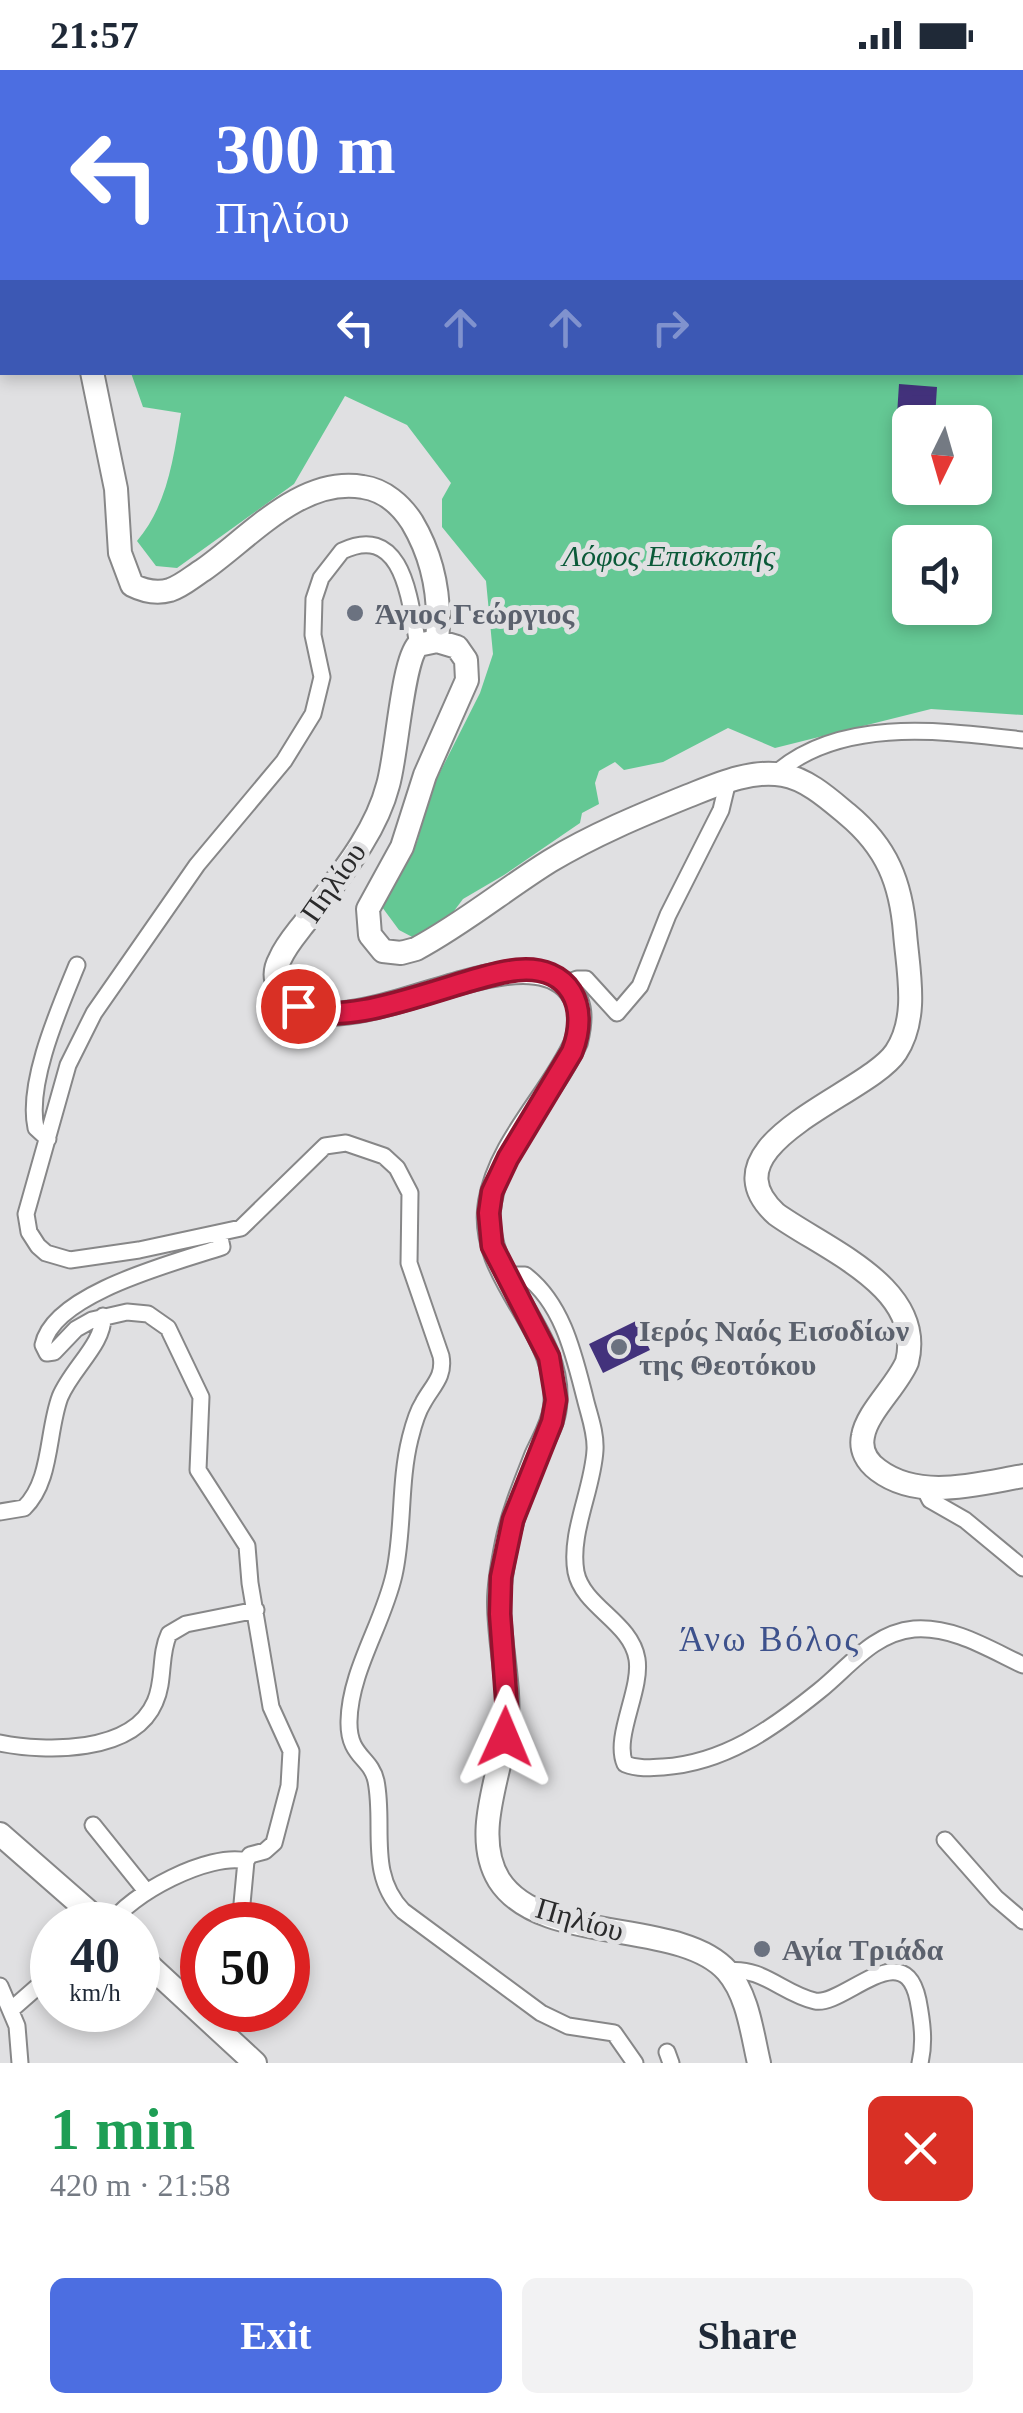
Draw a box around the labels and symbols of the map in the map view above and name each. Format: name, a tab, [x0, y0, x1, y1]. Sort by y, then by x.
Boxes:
north arrow	[892, 405, 992, 505]
park label: Λόφος Επισκοπής	[560, 539, 776, 572]
place label: Άγιος Γεώργιος	[375, 597, 574, 630]
marker: Άγιος Γεώργιος	[344, 602, 366, 624]
street label: Πηλίου	[294, 836, 372, 928]
pin	[256, 964, 341, 1049]
place label: Ιερός Ναός Εισοδίων της Θεοτόκου	[639, 1314, 910, 1381]
marker: Ιερός Ναός Εισοδίων της Θεοτόκου	[608, 1336, 630, 1358]
district label: Άνω Βόλος	[679, 1620, 861, 1659]
position arrow	[453, 1685, 557, 1789]
street label: Πηλίου	[532, 1891, 628, 1947]
speed limit sign: 50	[180, 1902, 310, 2032]
place label: Αγία Τριάδα	[782, 1933, 943, 1966]
marker: Αγία Τριάδα	[751, 1938, 773, 1960]

